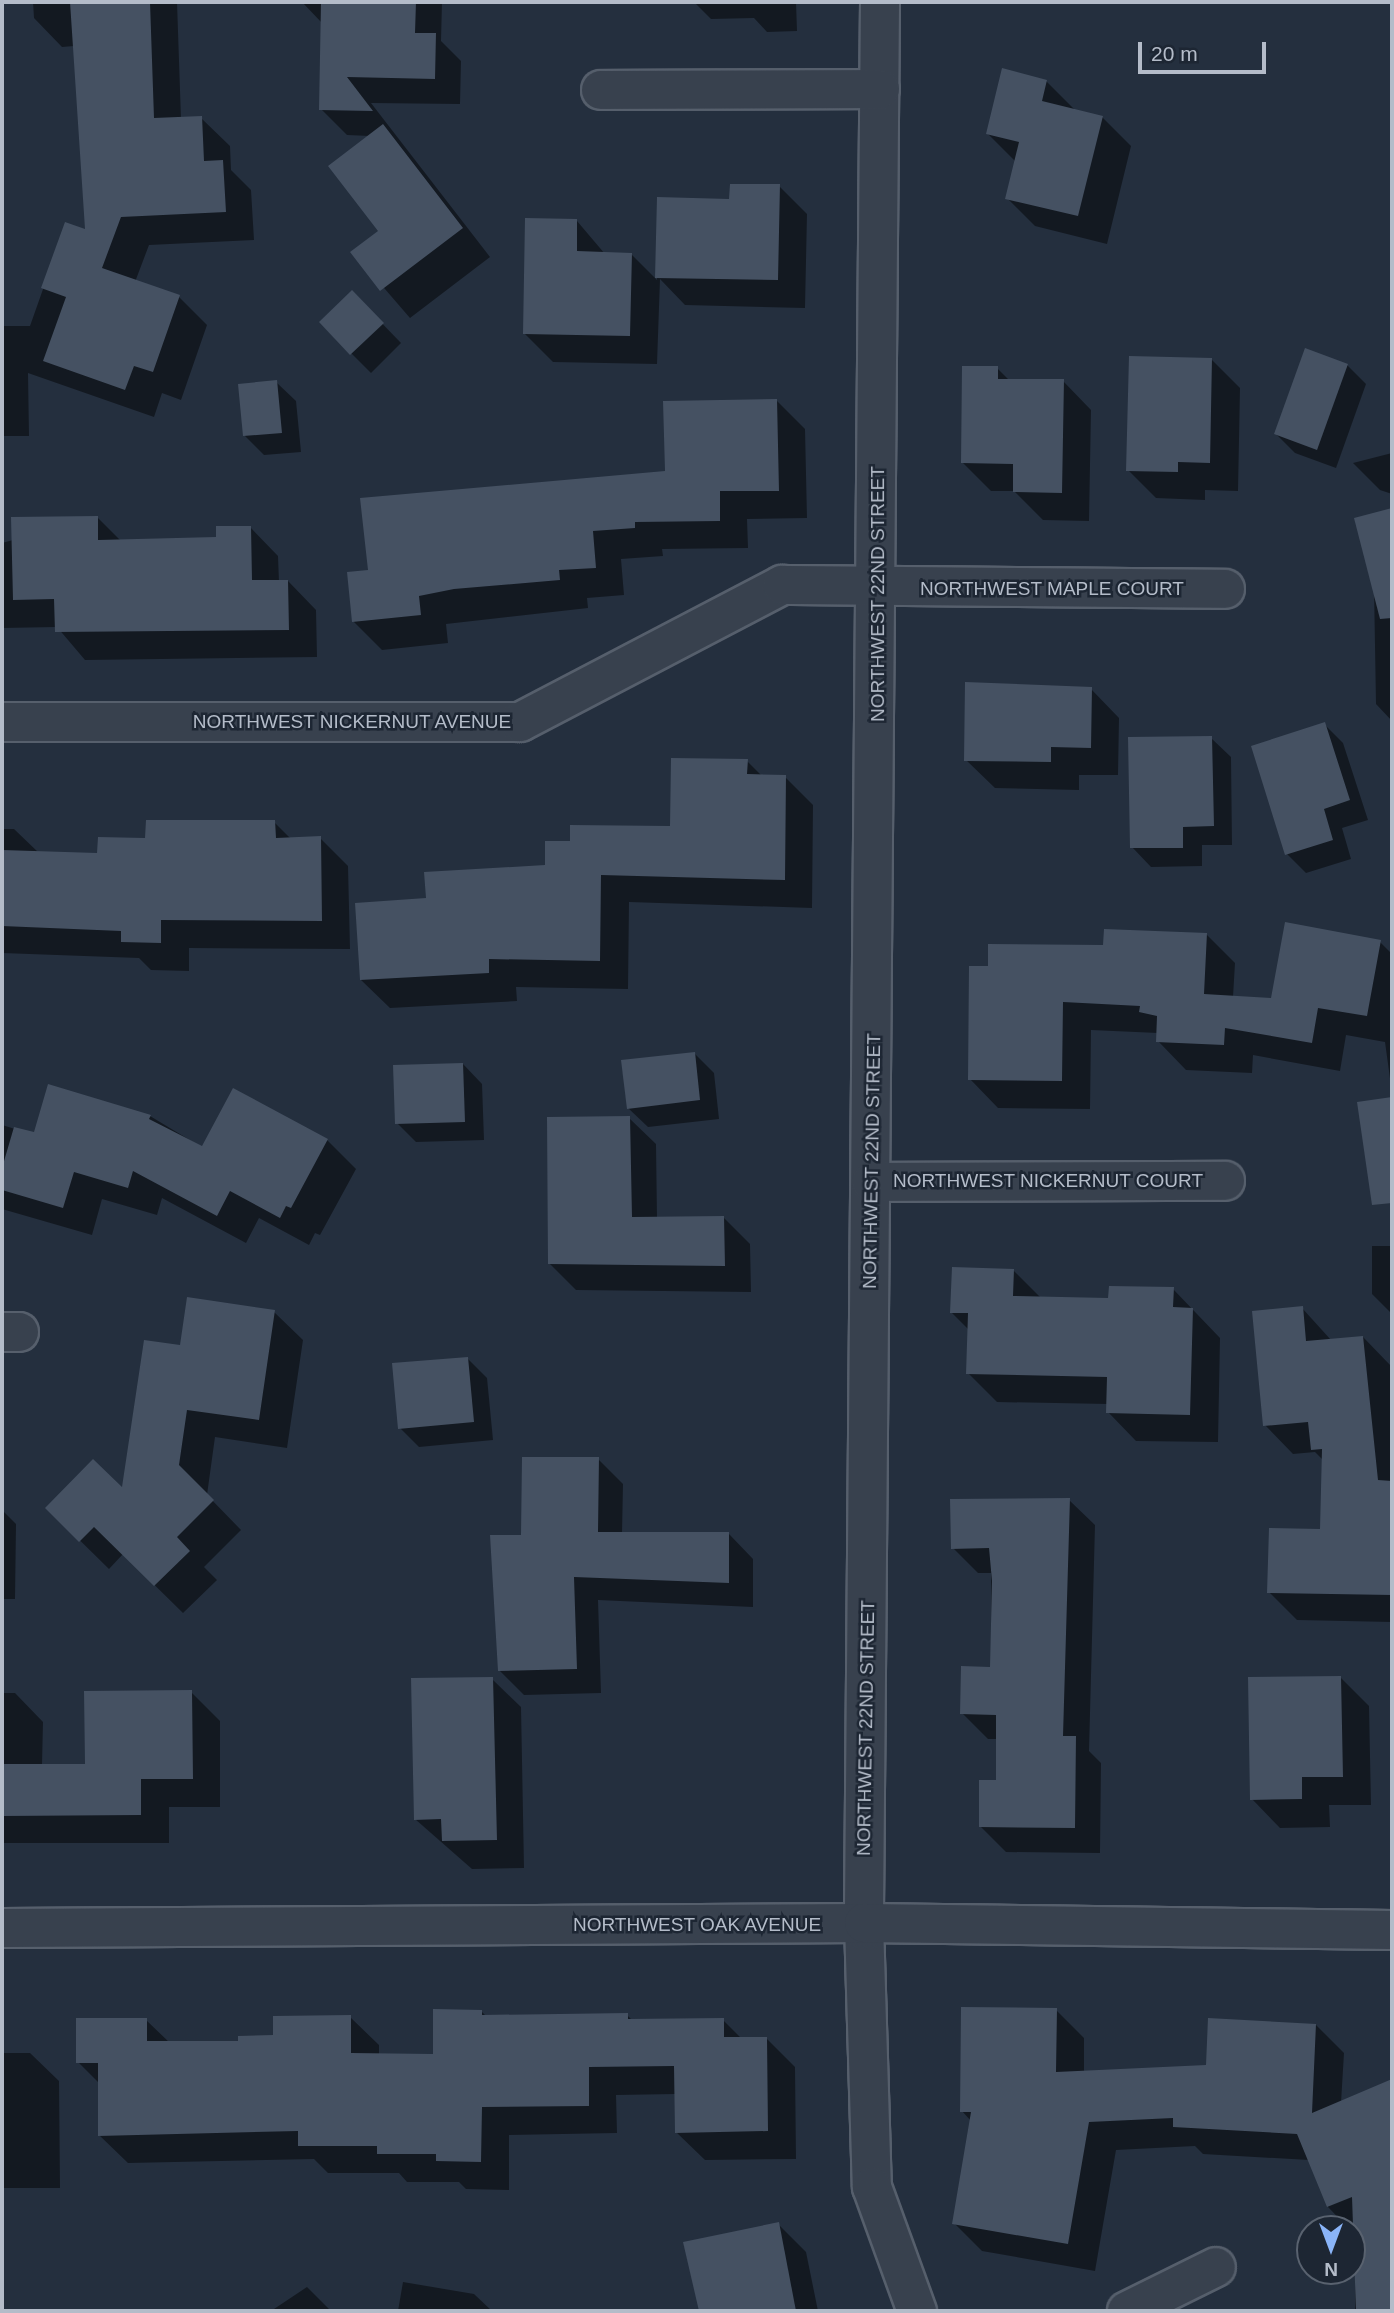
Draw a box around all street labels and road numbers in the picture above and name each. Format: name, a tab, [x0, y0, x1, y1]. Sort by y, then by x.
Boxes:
street label: NORTHWEST 22ND STREET	[867, 466, 889, 722]
street label: NORTHWEST MAPLE COURT	[920, 578, 1184, 600]
street label: NORTHWEST NICKERNUT AVENUE	[192, 711, 512, 733]
street label: NORTHWEST 22ND STREET	[858, 1033, 886, 1289]
street label: NORTHWEST NICKERNUT COURT	[893, 1170, 1203, 1192]
street label: NORTHWEST 22ND STREET	[852, 1600, 880, 1856]
street label: NORTHWEST OAK AVENUE	[572, 1914, 822, 1936]

